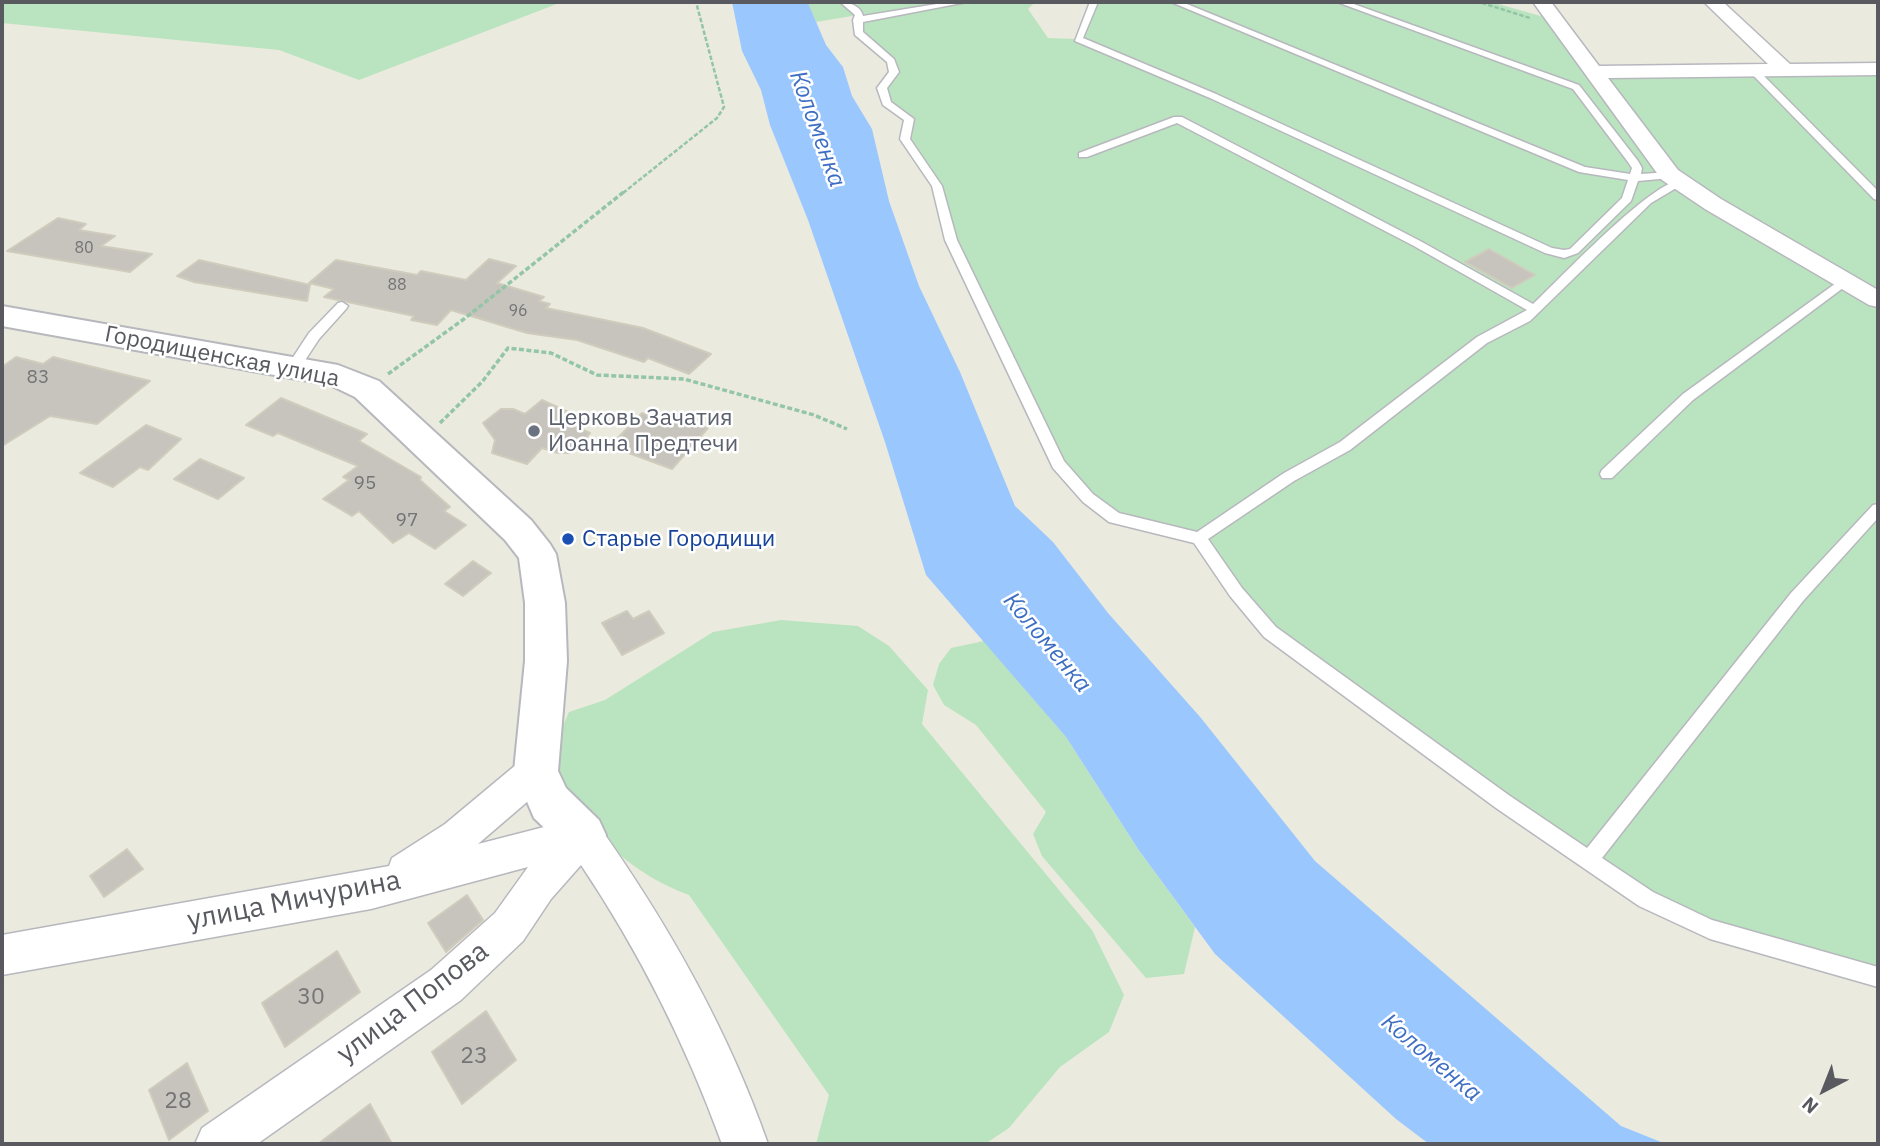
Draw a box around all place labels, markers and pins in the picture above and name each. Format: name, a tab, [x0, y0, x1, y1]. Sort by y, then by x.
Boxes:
place label: Церковь Зачатия Иоанна Предтечи	[548, 404, 738, 458]
marker: Церковь Зачатия Иоанна Предтечи	[526, 423, 542, 439]
place label: Старые Городищи	[582, 525, 775, 553]
marker: Старые Городищи	[560, 531, 576, 547]

